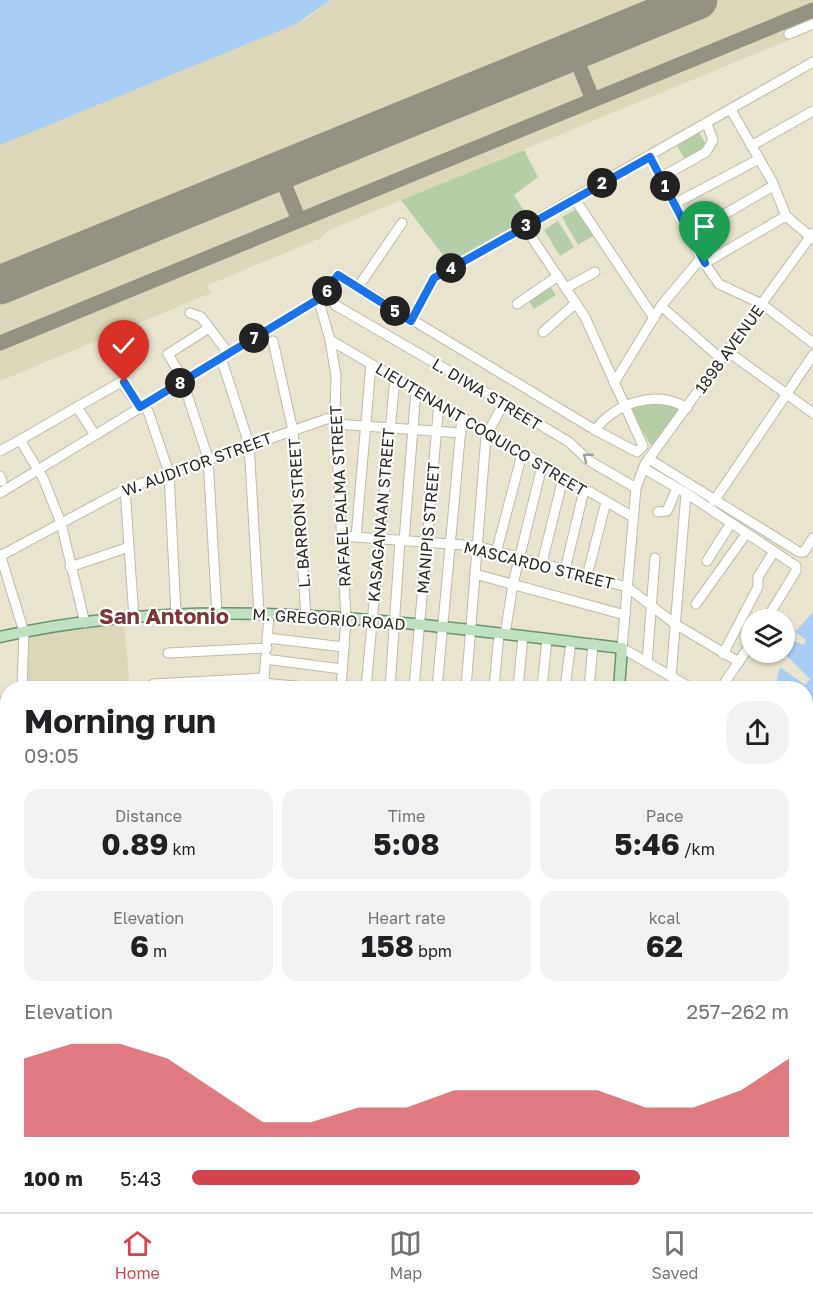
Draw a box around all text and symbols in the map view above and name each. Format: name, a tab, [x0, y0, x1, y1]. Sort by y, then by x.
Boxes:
pin: 2	[587, 168, 617, 198]
pin: 1	[650, 171, 680, 201]
text: 2	[597, 173, 607, 193]
text: 1	[661, 176, 669, 196]
pin	[679, 201, 730, 263]
pin: 3	[511, 210, 541, 240]
icon: arrive	[688, 210, 721, 243]
text: 3	[521, 215, 531, 235]
pin: 4	[436, 253, 466, 283]
text: 4	[446, 258, 456, 278]
pin: 6	[312, 276, 342, 306]
text: 6	[322, 281, 332, 301]
pin: 5	[380, 296, 410, 326]
text: 5	[390, 301, 400, 321]
street label: 1898 AVENUE	[690, 301, 768, 397]
pin	[98, 320, 149, 382]
pin: 7	[239, 323, 269, 353]
text: 7	[250, 328, 258, 348]
icon: check	[107, 329, 140, 362]
street label: L. DIWA STREET	[429, 353, 545, 435]
street label: LIEUTENANT COQUICO STREET	[372, 358, 590, 500]
pin: 8	[165, 368, 195, 398]
text: 8	[175, 373, 185, 393]
street label: RAFAEL PALMA STREET	[325, 405, 355, 587]
street label: KASAGANAAN STREET	[363, 427, 399, 603]
street label: W. AUDITOR STREET	[119, 428, 275, 500]
street label: L. BARRON STREET	[284, 438, 314, 588]
one-way arrow	[583, 454, 594, 465]
street label: MANIPIS STREET	[412, 461, 444, 595]
street label: MASCARDO STREET	[462, 537, 616, 593]
district label: San Antonio	[99, 602, 229, 629]
street label: M. GREGORIO ROAD	[252, 604, 406, 634]
map controls	[741, 609, 795, 663]
button: layers	[741, 609, 795, 663]
text: Morning run	[24, 701, 216, 740]
button: share	[726, 701, 789, 764]
text: 09:05	[24, 743, 79, 767]
text: Distance	[115, 806, 182, 826]
text: Time	[388, 806, 425, 826]
text: Pace	[646, 806, 683, 826]
text: 0.89	[101, 826, 169, 862]
text: 5:08	[373, 826, 440, 862]
text: 5:46	[614, 826, 680, 862]
text: km	[169, 839, 196, 859]
text: /km	[680, 839, 715, 859]
text: Elevation	[113, 908, 184, 928]
text: Heart rate	[367, 908, 446, 928]
text: kcal	[649, 908, 680, 928]
text: 6	[130, 928, 149, 964]
text: 158	[361, 928, 414, 964]
text: 62	[646, 928, 683, 964]
text: m	[149, 941, 167, 961]
text: bpm	[414, 941, 452, 961]
text: Elevation	[24, 999, 113, 1023]
text: 257–262 m	[687, 999, 789, 1023]
text: 100 m	[24, 1166, 83, 1190]
text: 5:43	[120, 1166, 162, 1190]
tab: Home	[115, 1227, 160, 1283]
tab: Map	[389, 1227, 422, 1283]
tab: Saved	[652, 1227, 698, 1283]

